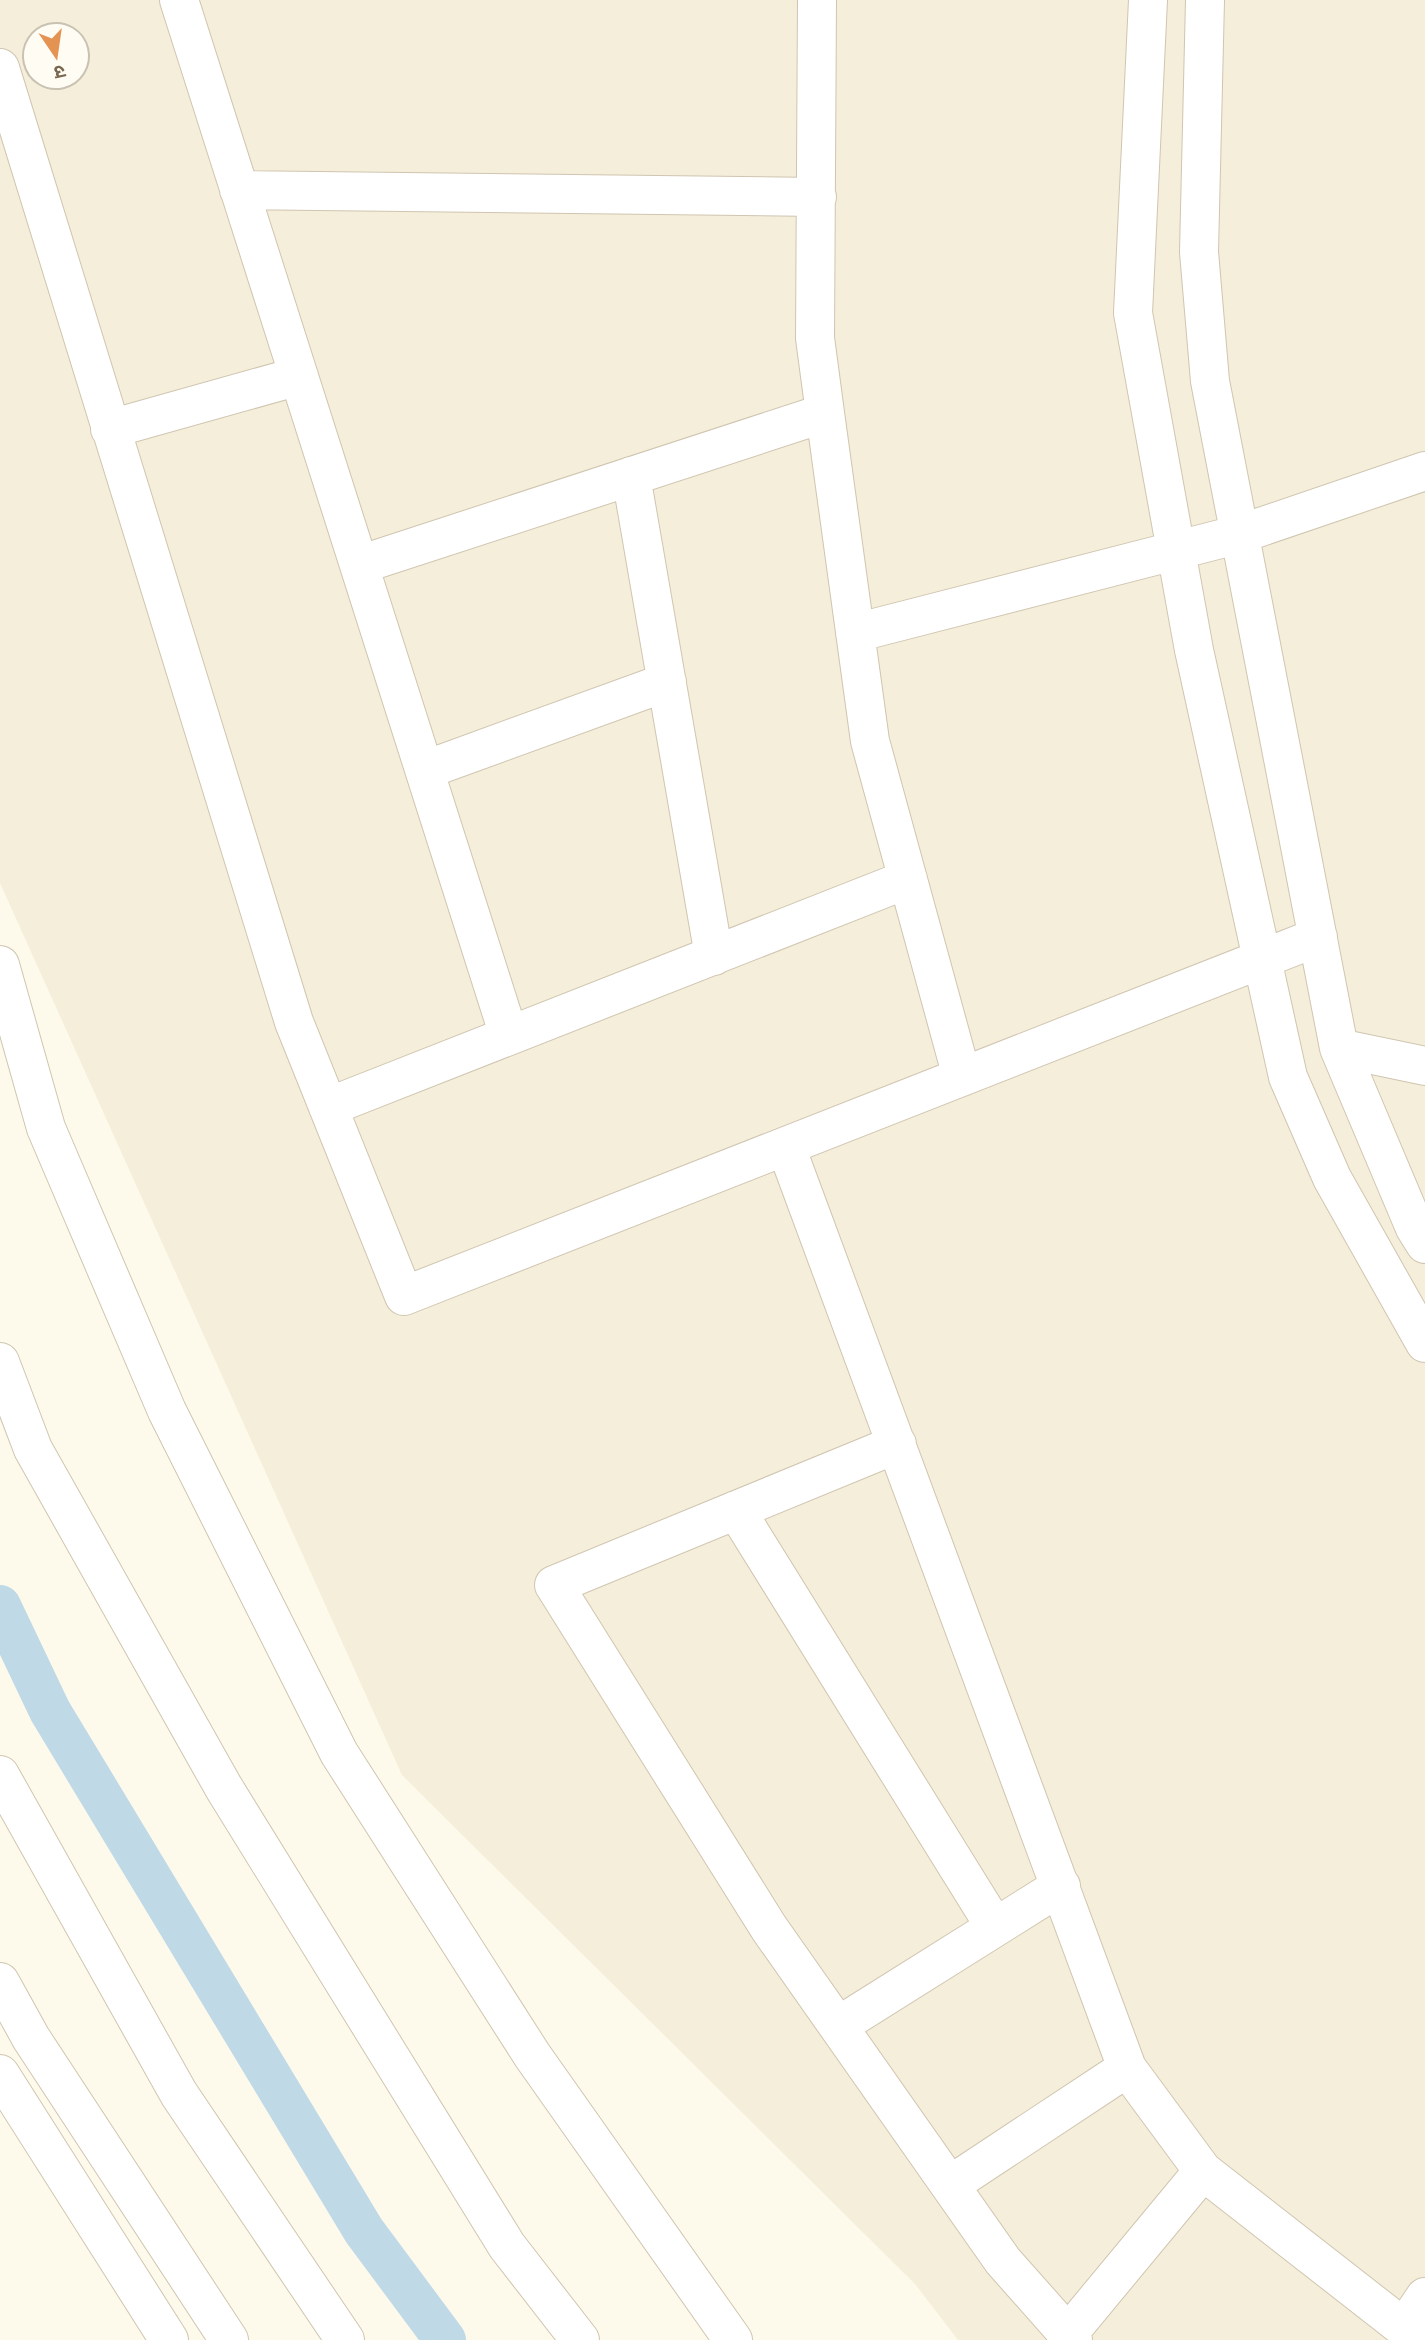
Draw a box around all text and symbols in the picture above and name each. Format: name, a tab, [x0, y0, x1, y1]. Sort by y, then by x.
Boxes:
north arrow	[21, 21, 91, 91]
text: उ	[51, 60, 68, 85]

